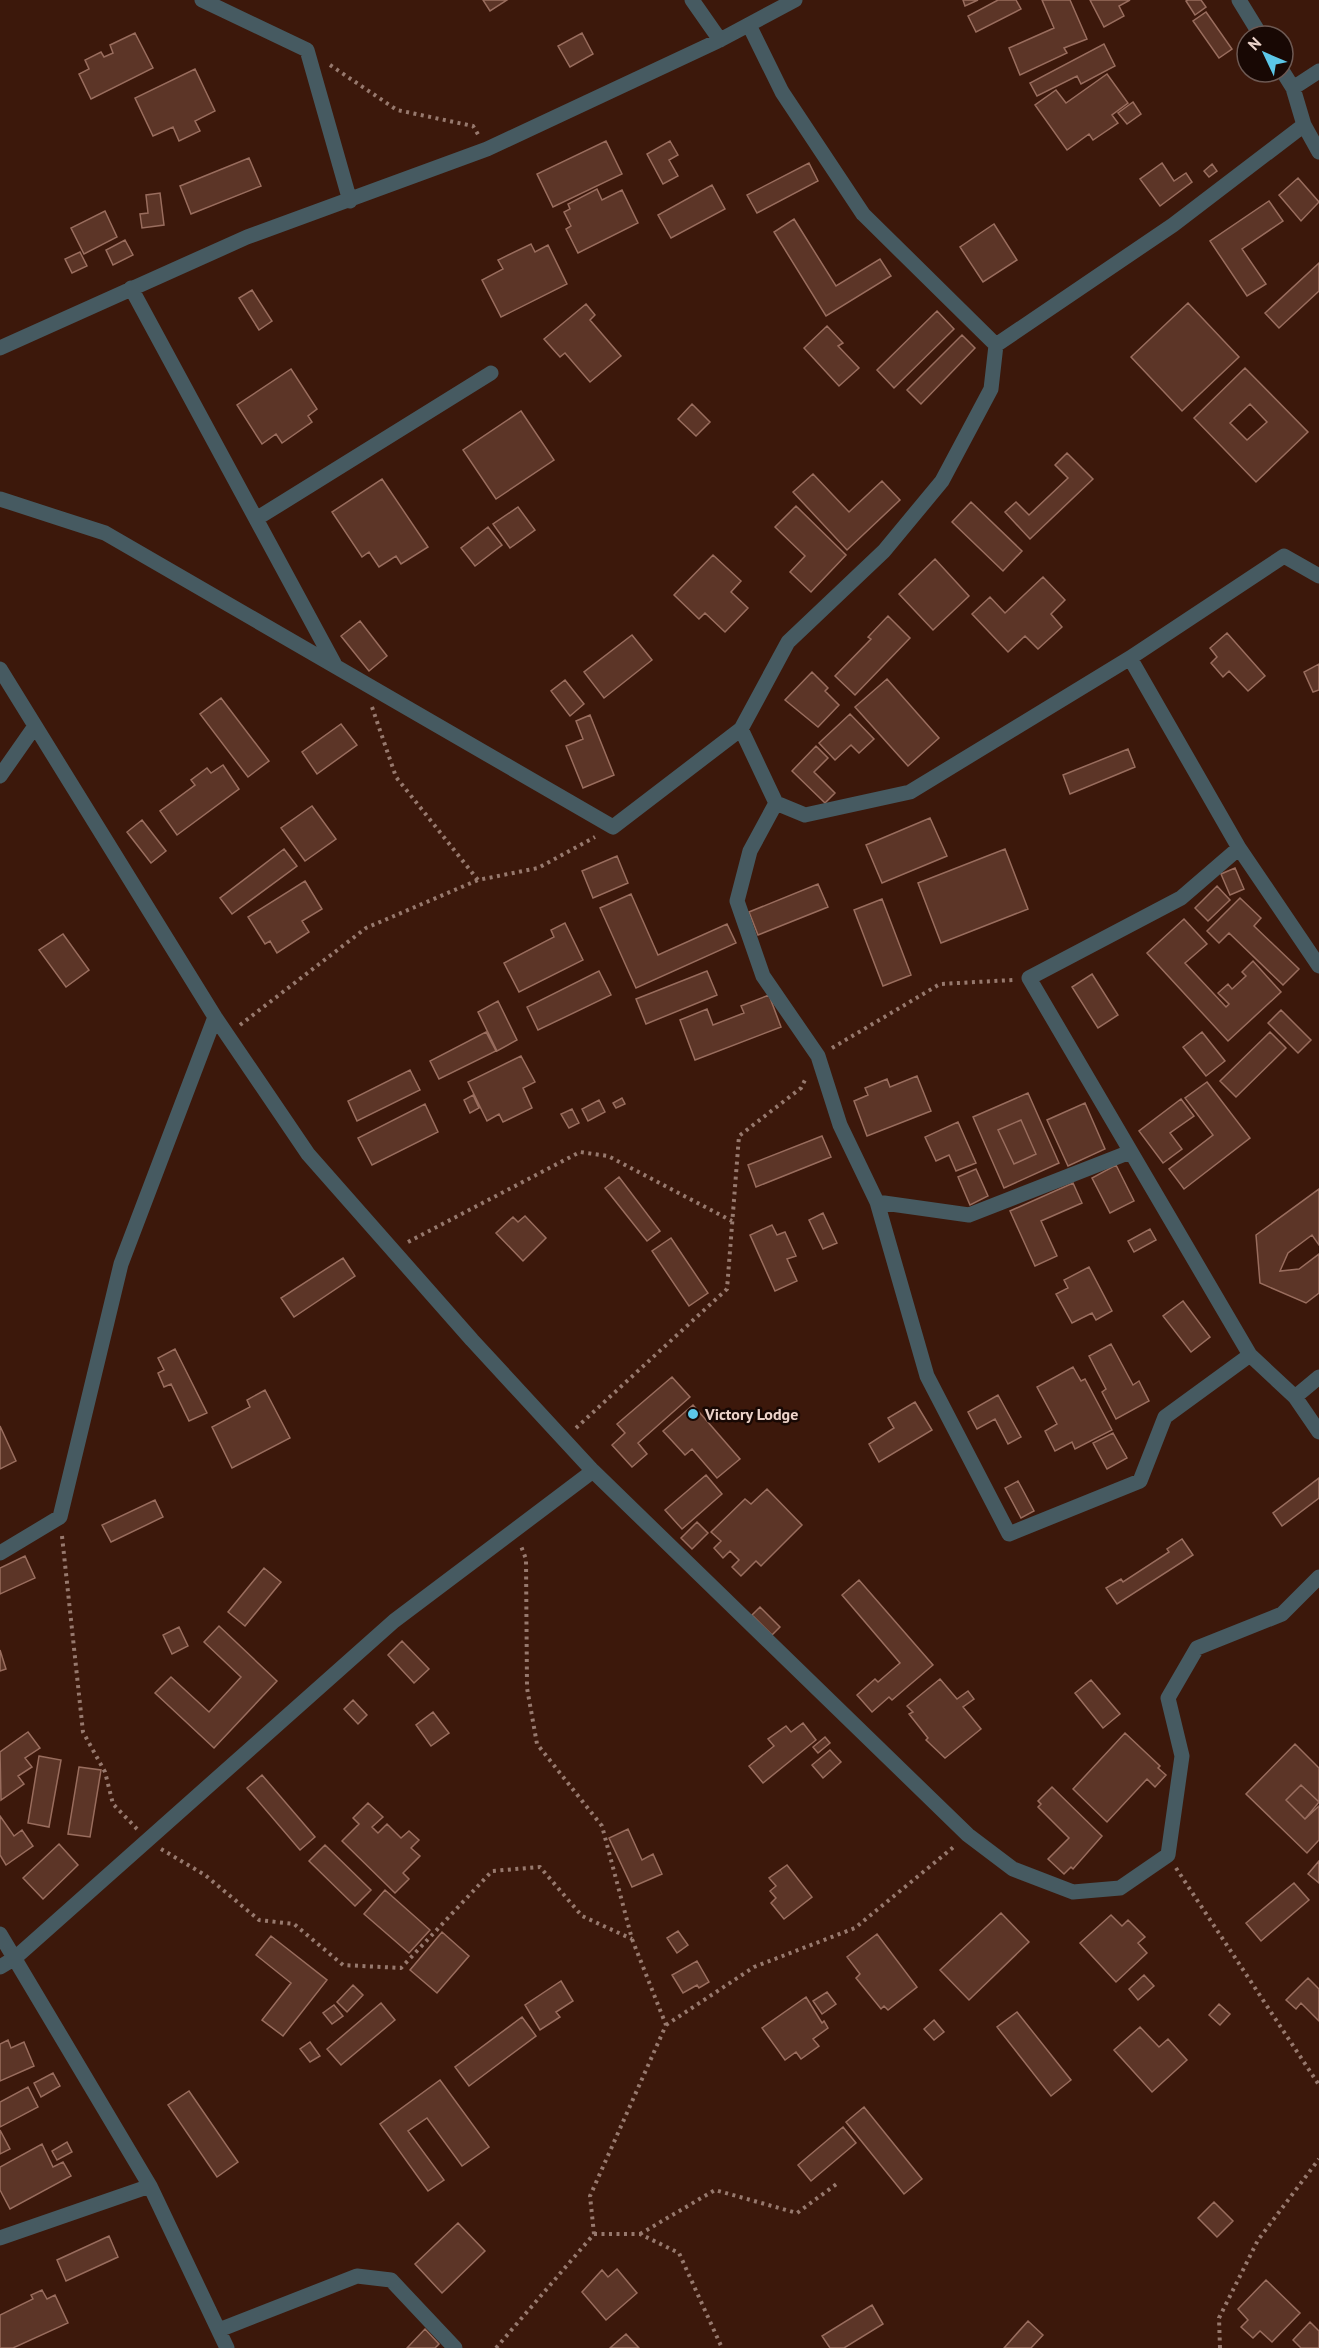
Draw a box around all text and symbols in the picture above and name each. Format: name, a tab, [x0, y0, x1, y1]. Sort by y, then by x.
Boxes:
north arrow	[1235, 24, 1295, 84]
text: N	[1243, 33, 1265, 54]
place label: Victory Lodge	[704, 1404, 798, 1424]
marker: Victory Lodge	[686, 1407, 700, 1421]

